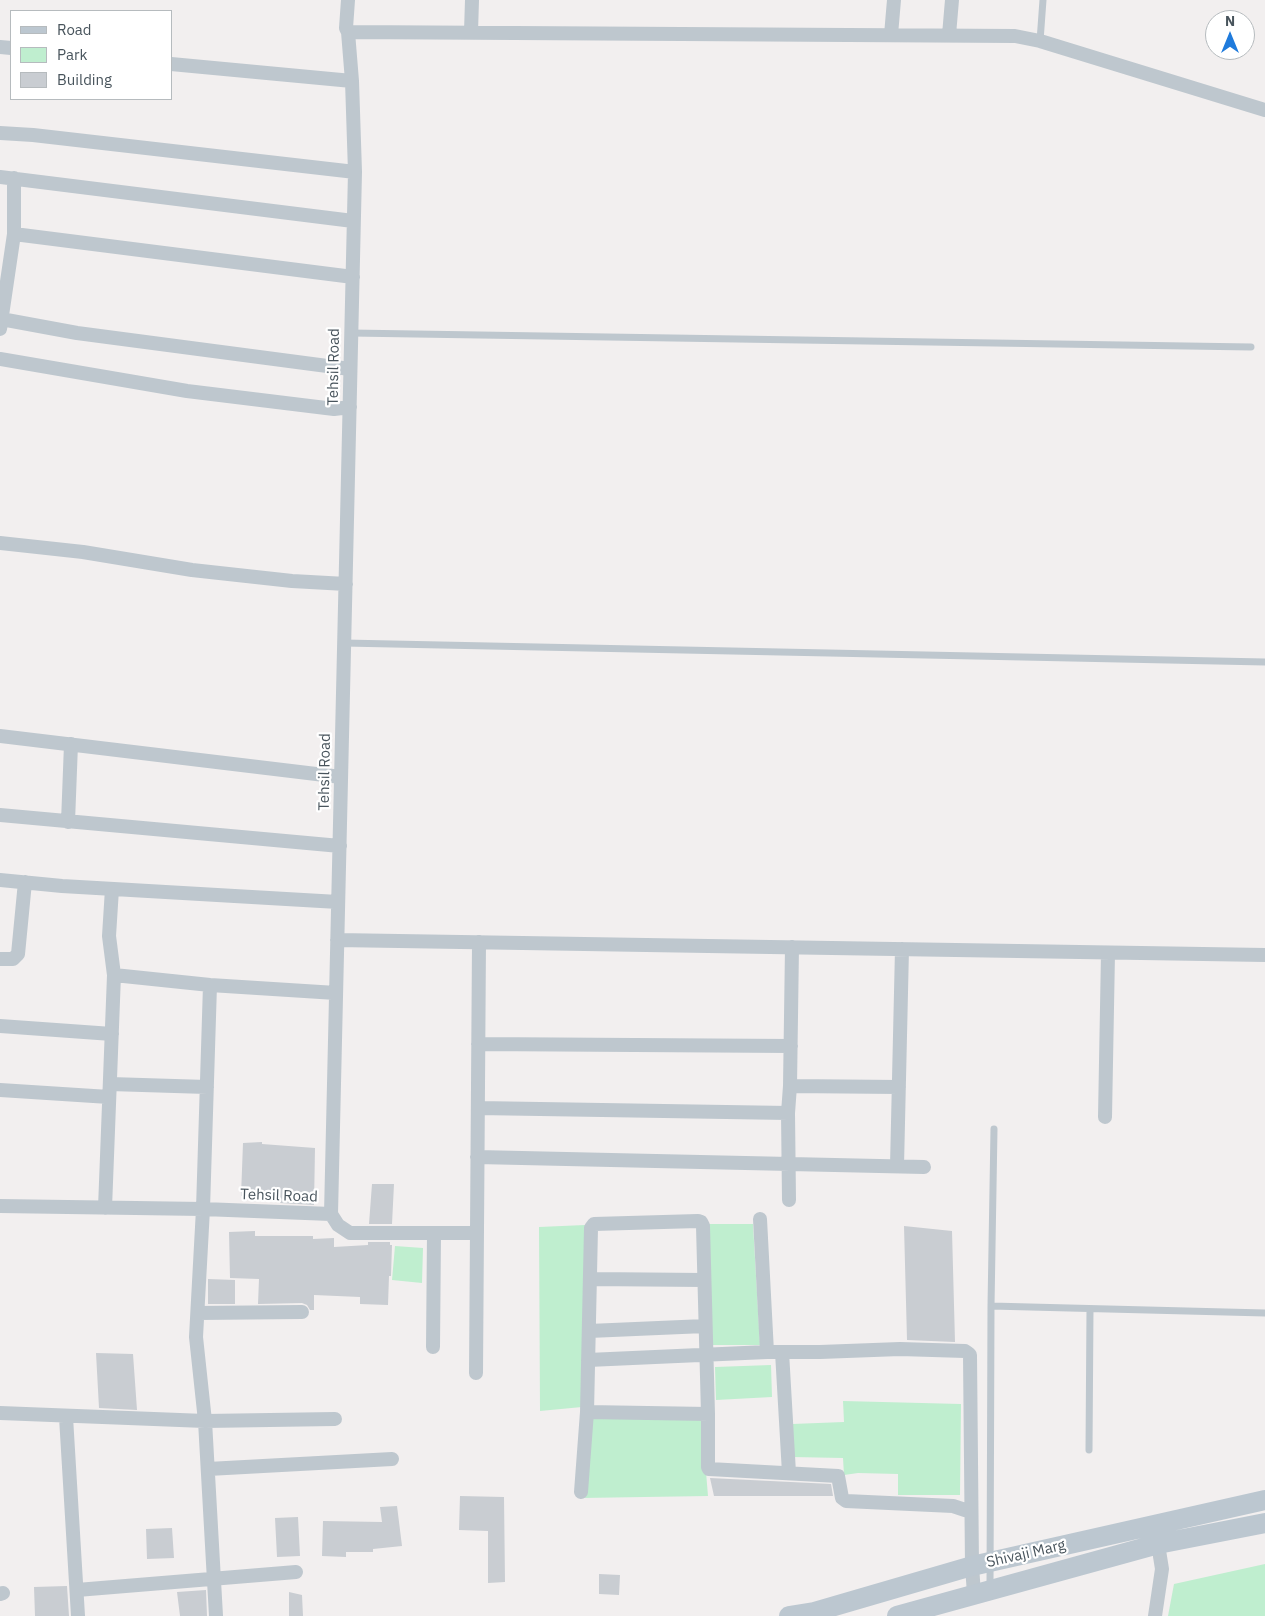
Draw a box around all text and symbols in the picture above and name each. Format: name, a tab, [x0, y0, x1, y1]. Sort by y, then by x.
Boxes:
legend	[10, 10, 172, 100]
north arrow	[1205, 10, 1255, 60]
text: N	[1225, 12, 1235, 30]
text: Road	[57, 20, 92, 39]
text: Park	[57, 45, 87, 64]
text: Building	[57, 70, 112, 89]
street label: Tehsil Road	[324, 328, 344, 406]
street label: Tehsil Road	[315, 733, 335, 811]
street label: Tehsil Road	[240, 1186, 318, 1206]
street label: Shivaji Marg	[985, 1536, 1067, 1572]

